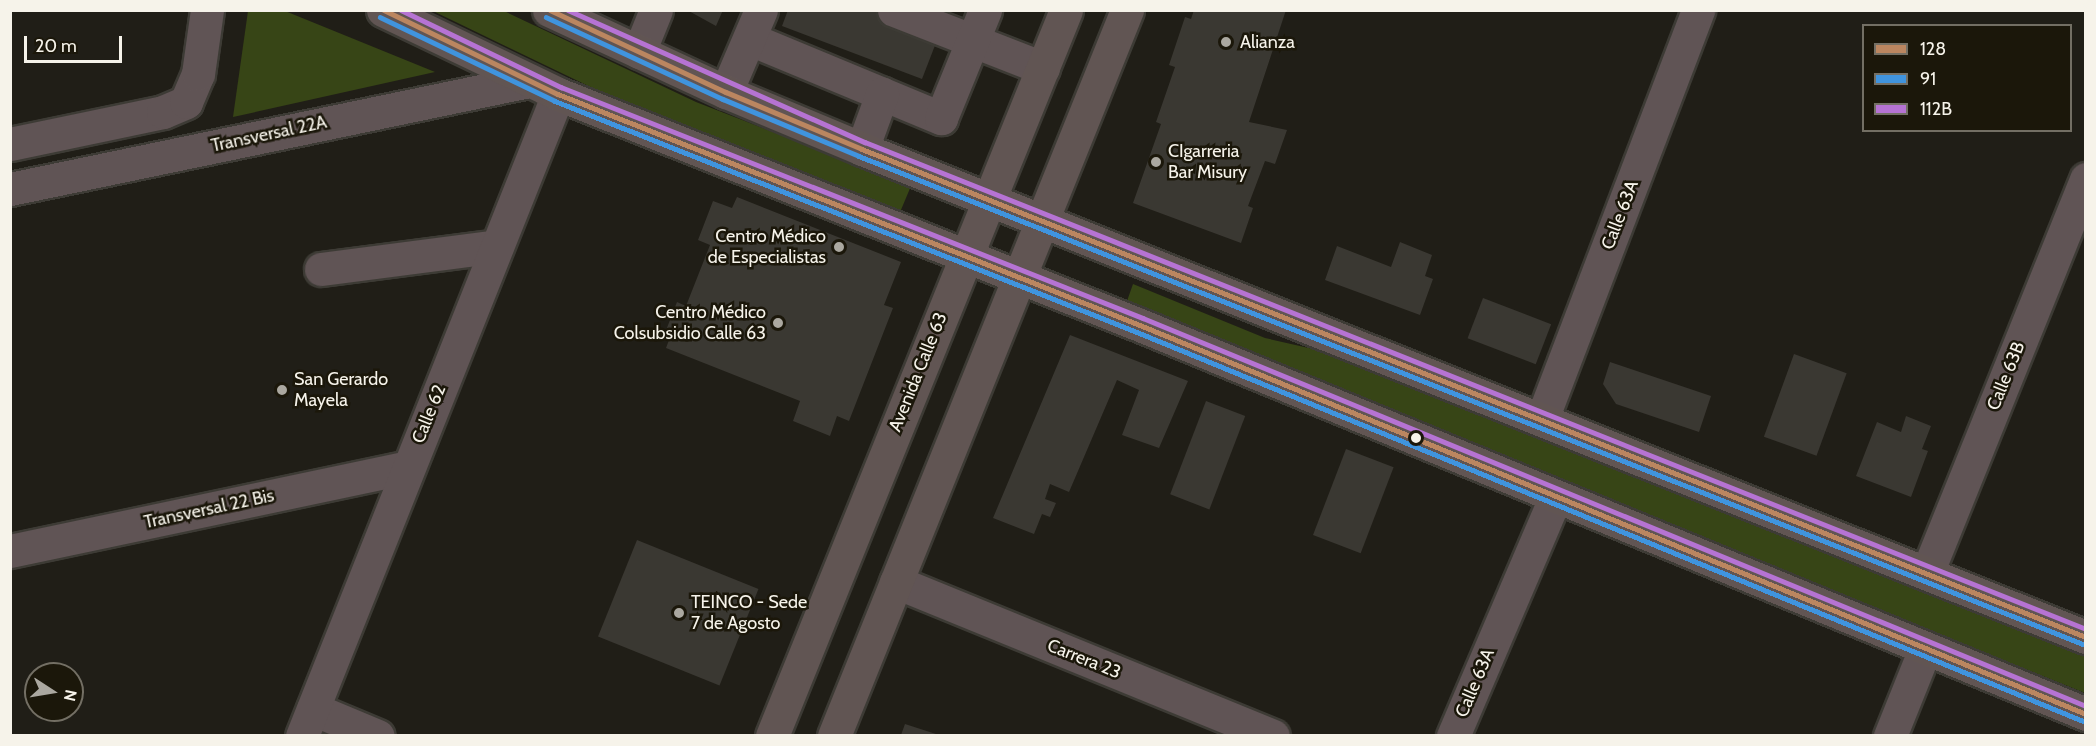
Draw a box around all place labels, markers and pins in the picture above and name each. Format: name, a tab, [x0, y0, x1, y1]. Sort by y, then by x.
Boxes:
place label: Alianza	[1240, 31, 1295, 53]
marker: Alianza	[1217, 33, 1235, 51]
place label: CIgarreria Bar Misury	[1168, 141, 1247, 184]
marker: CIgarreria Bar Misury	[1149, 155, 1163, 169]
place label: Centro Médico de Especialistas	[708, 226, 826, 268]
marker: Centro Médico de Especialistas	[830, 238, 848, 256]
place label: Centro Médico Colsubsidio Calle 63	[614, 302, 766, 344]
marker: Centro Médico Colsubsidio Calle 63	[771, 316, 785, 330]
place label: San Gerardo Mayela	[294, 369, 388, 412]
marker: San Gerardo Mayela	[275, 383, 289, 397]
unlabelled marker	[1410, 432, 1422, 444]
place label: TEINCO - Sede 7 de Agosto	[691, 592, 807, 634]
marker: TEINCO - Sede 7 de Agosto	[672, 606, 686, 620]

